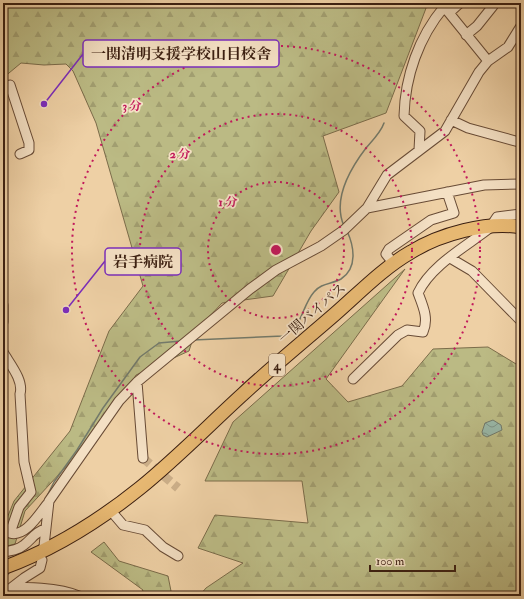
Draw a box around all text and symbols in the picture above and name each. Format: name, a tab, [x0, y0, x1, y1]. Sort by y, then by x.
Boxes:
callout: 一関清明支援学校山目校舎	[83, 40, 279, 67]
text: 一関清明支援学校山目校舎	[91, 45, 272, 64]
text: 3 分	[122, 99, 142, 114]
text: 2 分	[170, 147, 190, 162]
text: 1 分	[219, 195, 237, 210]
centre of rings	[269, 243, 283, 257]
callout: 岩手病院	[105, 248, 181, 275]
text: 岩手病院	[113, 253, 173, 272]
street label: 一関バイパス	[275, 279, 350, 347]
road number: 4	[269, 354, 285, 376]
scale bar	[370, 547, 455, 573]
text: 100 m	[376, 554, 405, 569]

